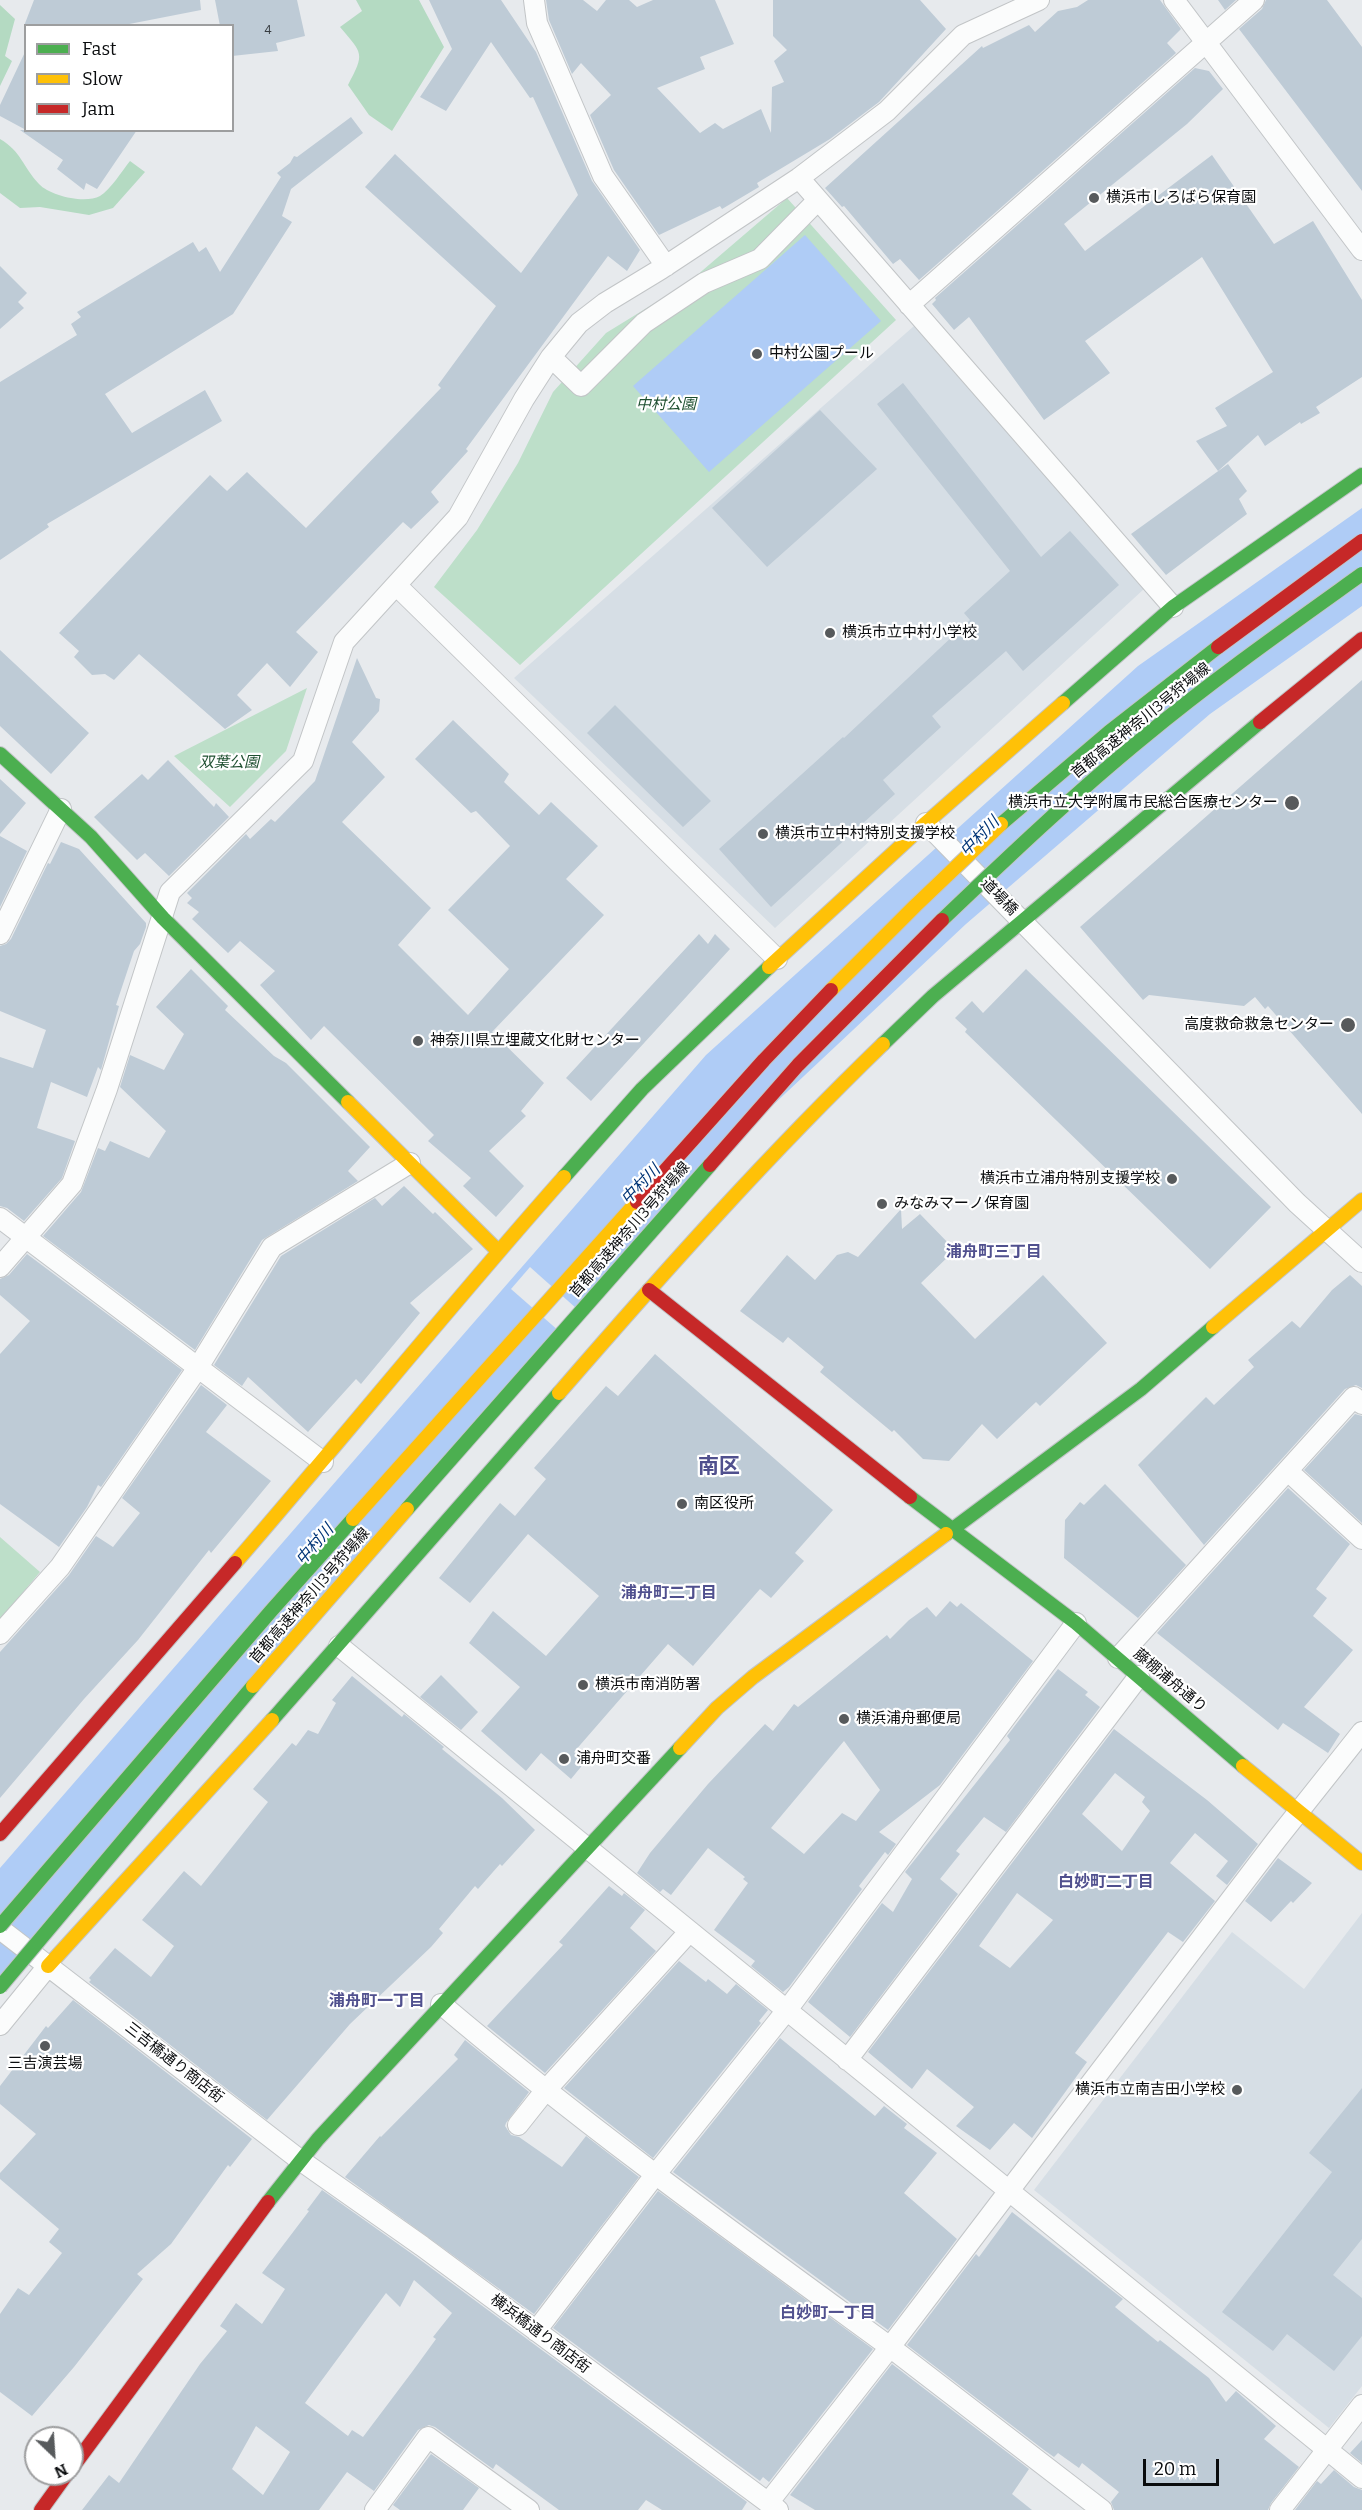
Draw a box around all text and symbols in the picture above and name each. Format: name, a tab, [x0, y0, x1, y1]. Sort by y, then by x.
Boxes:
legend	[24, 24, 234, 132]
house number: 4	[264, 24, 272, 38]
text: Fast	[82, 38, 117, 60]
text: Slow	[82, 68, 122, 90]
text: Jam	[82, 98, 115, 120]
place label: 横浜市しろばら保育園	[1106, 189, 1256, 207]
marker: 横浜市しろばら保育園	[1087, 191, 1101, 205]
place label: 中村公園プール	[769, 345, 874, 363]
marker: 中村公園プール	[750, 347, 764, 361]
park label: 中村公園	[636, 396, 696, 414]
place label: 横浜市立中村小学校	[842, 624, 977, 642]
marker: 横浜市立中村小学校	[823, 626, 837, 640]
street label: 首都高速神奈川3号狩場線	[1068, 659, 1214, 783]
park label: 双葉公園	[199, 754, 259, 772]
place label: 横浜市立大学附属市民総合医療センター	[1008, 794, 1278, 812]
marker: 横浜市立大学附属市民総合医療センター	[1283, 794, 1301, 812]
water label: 中村川	[956, 813, 1004, 861]
place label: 横浜市立中村特別支援学校	[775, 825, 955, 843]
marker: 横浜市立中村特別支援学校	[756, 827, 770, 841]
street label: 道場橋	[977, 875, 1021, 919]
place label: 高度救命救急センター	[1184, 1016, 1334, 1034]
marker: 高度救命救急センター	[1339, 1016, 1357, 1034]
place label: 神奈川県立埋蔵文化財センター	[430, 1032, 640, 1050]
marker: 神奈川県立埋蔵文化財センター	[411, 1034, 425, 1048]
street label: 首都高速神奈川3号狩場線	[566, 1159, 694, 1301]
water label: 中村川	[617, 1161, 665, 1209]
place label: 横浜市立浦舟特別支援学校	[980, 1170, 1160, 1188]
marker: 横浜市立浦舟特別支援学校	[1165, 1172, 1179, 1186]
place label: みなみマーノ保育園	[894, 1195, 1029, 1213]
marker: みなみマーノ保育園	[875, 1197, 889, 1211]
district label: 浦舟町三丁目	[946, 1243, 1042, 1263]
district label: 南区	[698, 1454, 740, 1480]
place label: 南区役所	[694, 1495, 754, 1513]
marker: 南区役所	[675, 1497, 689, 1511]
water label: 中村川	[292, 1521, 338, 1569]
street label: 首都高速神奈川3号狩場線	[246, 1525, 374, 1667]
district label: 浦舟町二丁目	[621, 1584, 717, 1604]
street label: 藤棚浦舟通り	[1130, 1645, 1210, 1717]
place label: 横浜市南消防署	[595, 1676, 700, 1694]
marker: 横浜市南消防署	[576, 1678, 590, 1692]
place label: 横浜浦舟郵便局	[856, 1710, 961, 1728]
marker: 横浜浦舟郵便局	[837, 1712, 851, 1726]
place label: 浦舟町交番	[576, 1750, 651, 1768]
marker: 浦舟町交番	[557, 1752, 571, 1766]
district label: 白妙町二丁目	[1058, 1873, 1154, 1893]
district label: 浦舟町一丁目	[329, 1992, 425, 2012]
street label: 三吉橋通り商店街	[121, 2019, 227, 2107]
marker: 三吉演芸場	[38, 2039, 52, 2053]
place label: 三吉演芸場	[8, 2055, 82, 2073]
place label: 横浜市立南吉田小学校	[1075, 2081, 1225, 2099]
marker: 横浜市立南吉田小学校	[1230, 2083, 1244, 2097]
street label: 横浜橋通り商店街	[487, 2291, 593, 2377]
district label: 白妙町一丁目	[780, 2304, 876, 2324]
north arrow	[24, 2426, 84, 2486]
scale bar	[1146, 2447, 1222, 2485]
text: 20 m	[1154, 2458, 1196, 2480]
text: N	[51, 2460, 71, 2482]

